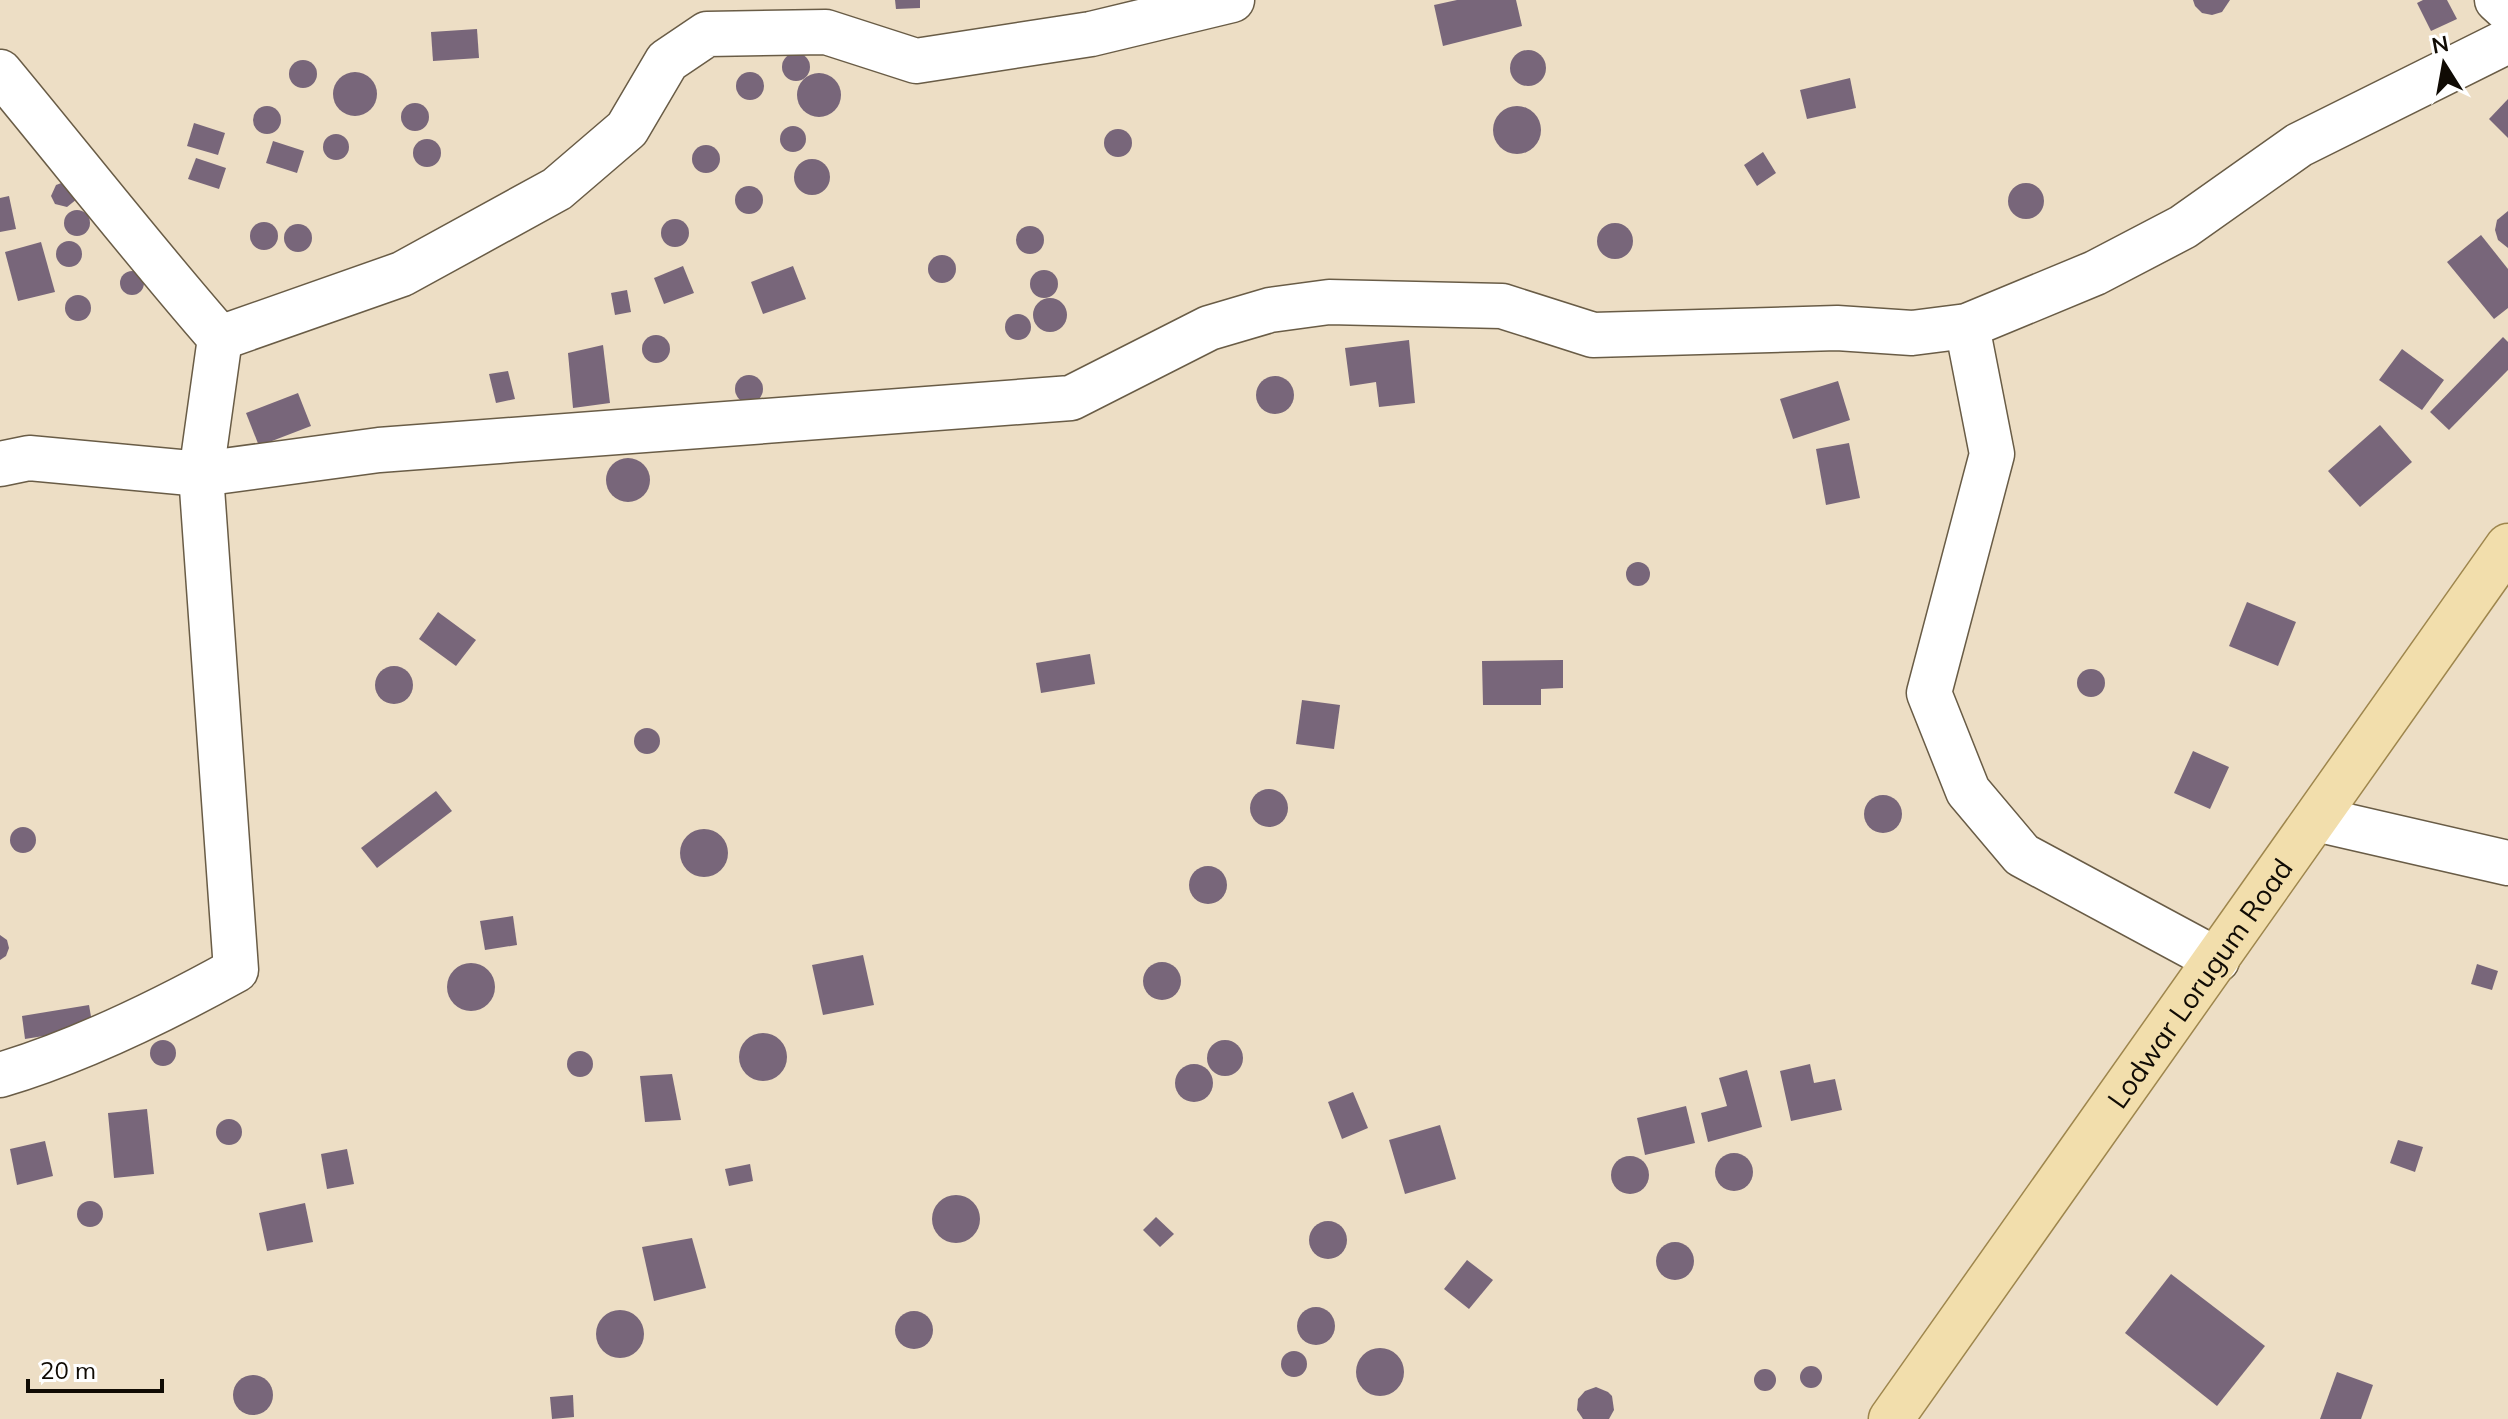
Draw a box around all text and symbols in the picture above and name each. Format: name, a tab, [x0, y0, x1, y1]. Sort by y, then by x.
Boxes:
north arrow	[2404, 24, 2484, 104]
text: N	[2429, 29, 2451, 60]
street label: Lodwar Lorugum Road	[2099, 851, 2299, 1114]
scale bar	[28, 1343, 162, 1393]
text: 20 m	[40, 1355, 96, 1385]

